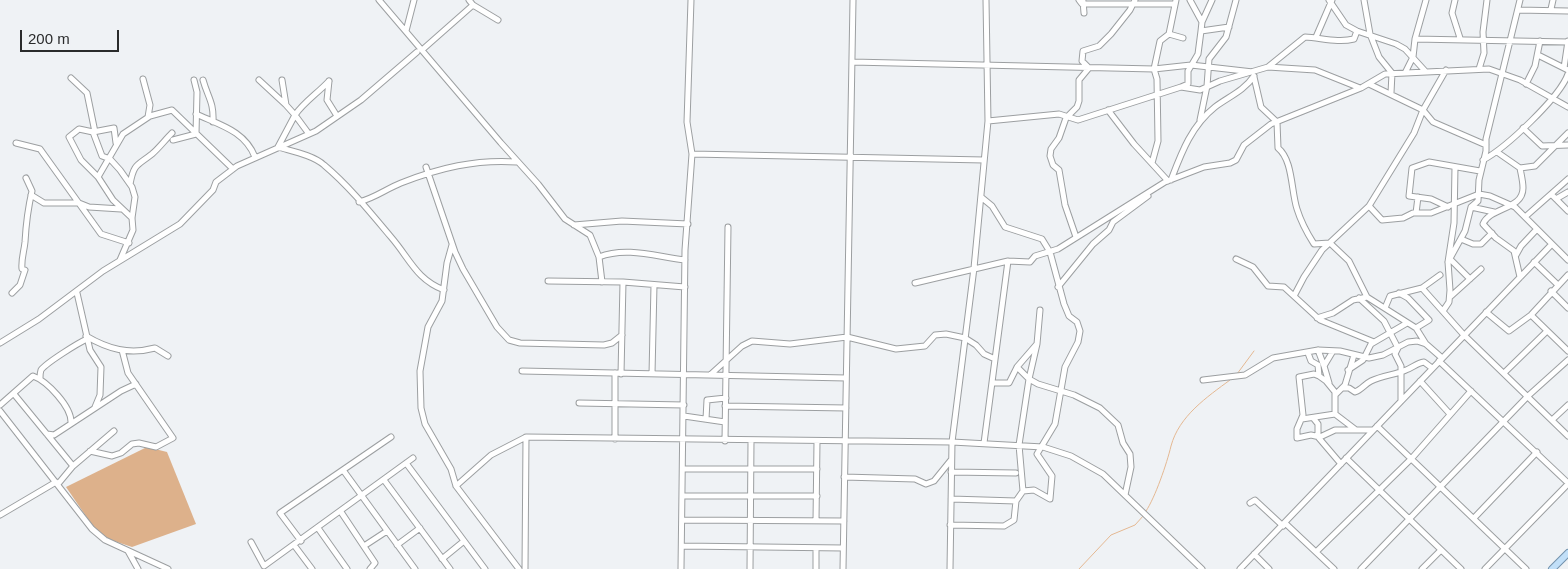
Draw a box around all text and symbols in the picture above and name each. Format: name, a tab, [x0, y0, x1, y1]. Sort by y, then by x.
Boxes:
scale bar	[22, 20, 121, 52]
text: 200 m	[28, 30, 70, 47]

